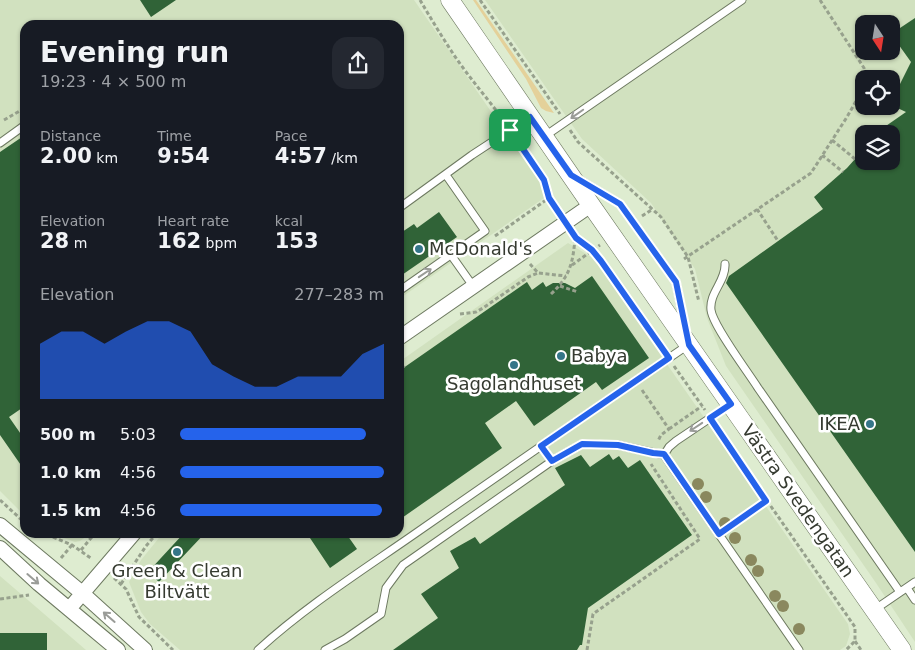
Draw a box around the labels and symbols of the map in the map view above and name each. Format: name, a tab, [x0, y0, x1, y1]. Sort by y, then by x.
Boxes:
north arrow	[855, 15, 900, 60]
pin	[489, 109, 531, 151]
one-way arrow	[570, 109, 584, 119]
place label: McDonald's	[429, 238, 533, 259]
marker: McDonald's	[413, 243, 425, 255]
one-way arrow	[418, 268, 432, 278]
place label: Babya	[571, 345, 628, 366]
marker: Babya	[555, 350, 567, 362]
marker: Sagolandhuset	[508, 359, 520, 371]
place label: Sagolandhuset	[447, 373, 581, 394]
place label: IKEA	[819, 413, 861, 434]
marker: IKEA	[864, 418, 876, 430]
street label: Västra Svedengatan	[738, 420, 859, 581]
one-way arrow	[689, 422, 703, 432]
marker: Green & Clean Biltvätt	[171, 546, 183, 558]
place label: Green & Clean Biltvätt	[111, 560, 243, 602]
one-way arrow	[27, 574, 40, 585]
one-way arrow	[103, 612, 116, 623]

